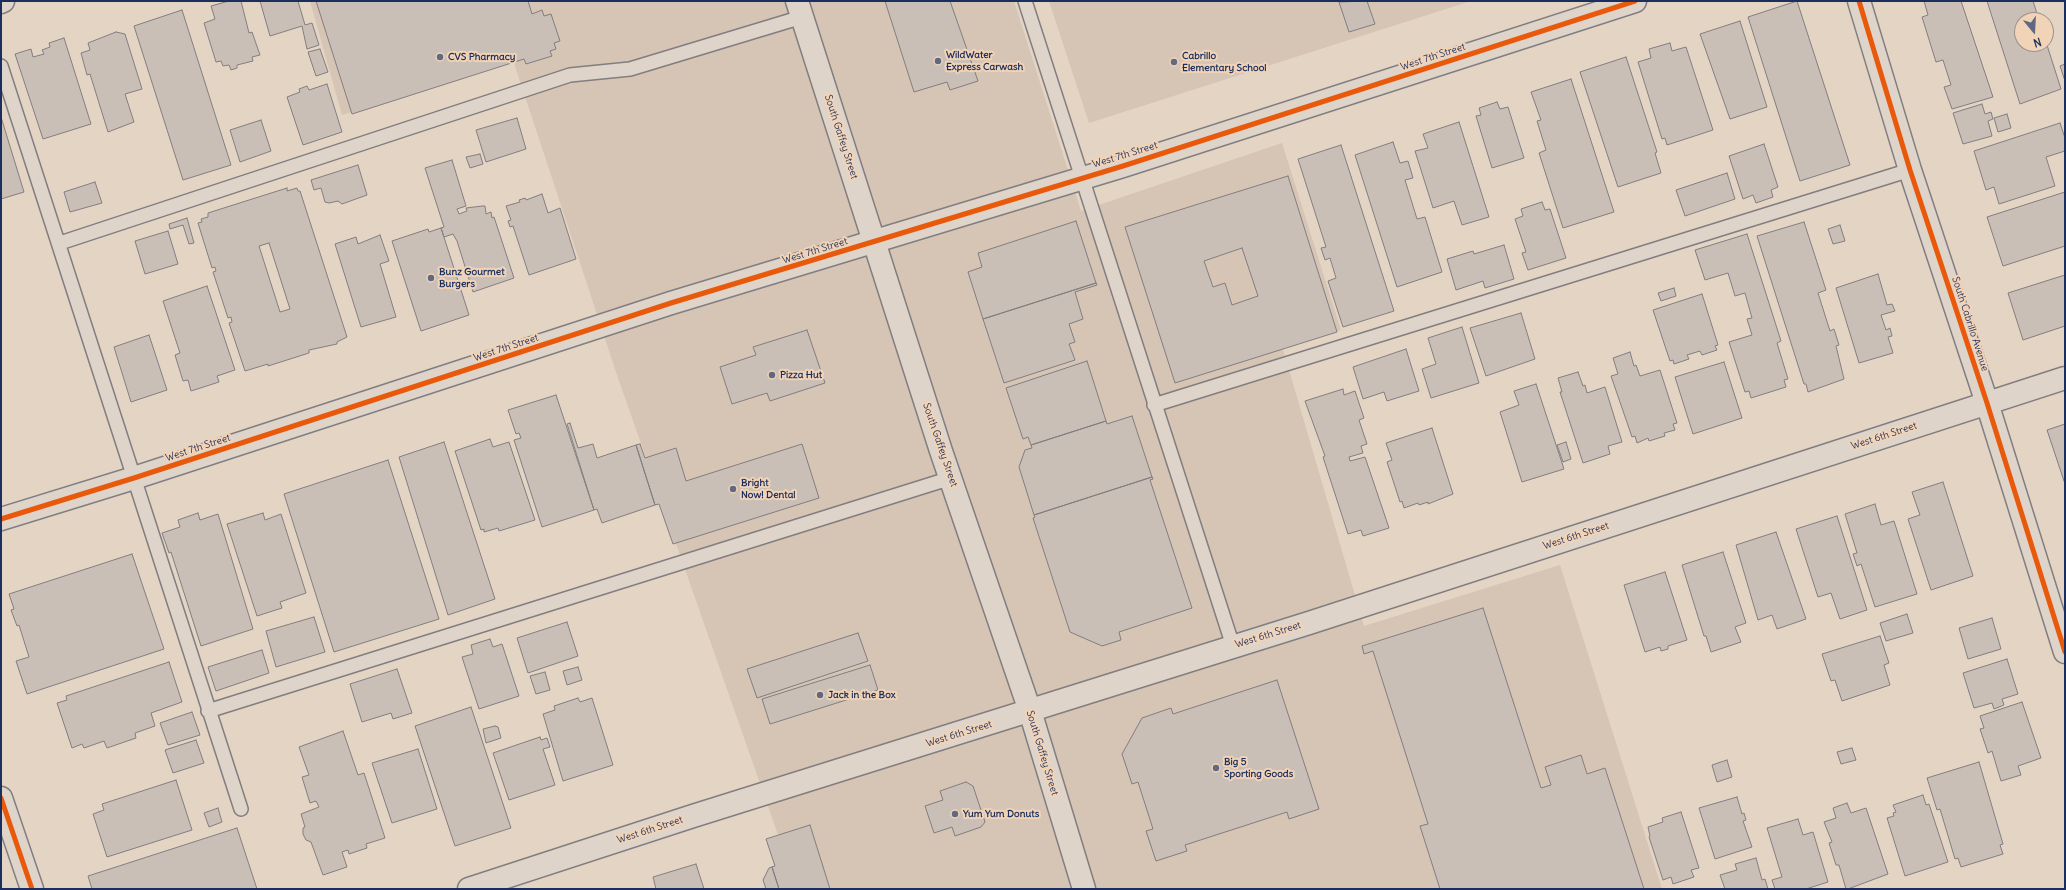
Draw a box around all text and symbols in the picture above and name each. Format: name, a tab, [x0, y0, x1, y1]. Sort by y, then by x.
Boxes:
north arrow	[2014, 12, 2054, 52]
text: N	[2032, 35, 2043, 50]
street label: West 7th Street	[1399, 41, 1467, 73]
place label: WildWater Express Carwash	[946, 49, 1023, 72]
place label: Cabrillo Elementary School	[1182, 50, 1266, 74]
place label: CVS Pharmacy	[448, 51, 516, 63]
marker: CVS Pharmacy	[435, 52, 445, 62]
marker: WildWater Express Carwash	[933, 56, 943, 66]
marker: Cabrillo Elementary School	[1169, 57, 1179, 67]
street label: South Gaffey Street	[822, 93, 860, 181]
street label: West 7th Street	[1091, 139, 1159, 171]
street label: West 7th Street	[781, 235, 849, 267]
place label: Bunz Gourmet Burgers	[439, 266, 505, 290]
marker: Bunz Gourmet Burgers	[426, 273, 436, 283]
street label: South Cabrillo Avenue	[1949, 275, 1991, 373]
street label: West 7th Street	[472, 332, 540, 364]
place label: Pizza Hut	[780, 369, 822, 381]
marker: Pizza Hut	[767, 370, 777, 380]
street label: South Gaffey Street	[920, 401, 960, 489]
street label: West 6th Street	[1850, 420, 1918, 452]
street label: West 7th Street	[164, 432, 232, 464]
place label: Bright Now! Dental	[741, 477, 796, 500]
marker: Bright Now! Dental	[728, 484, 738, 494]
street label: West 6th Street	[1542, 520, 1610, 552]
street label: West 6th Street	[1234, 619, 1302, 651]
place label: Jack in the Box	[828, 689, 896, 701]
marker: Jack in the Box	[815, 690, 825, 700]
street label: South Gaffey Street	[1023, 709, 1061, 797]
street label: West 6th Street	[925, 718, 993, 750]
place label: Big 5 Sporting Goods	[1224, 756, 1293, 780]
marker: Big 5 Sporting Goods	[1211, 763, 1221, 773]
place label: Yum Yum Donuts	[963, 808, 1039, 820]
marker: Yum Yum Donuts	[950, 809, 960, 819]
street label: West 6th Street	[616, 814, 684, 846]

